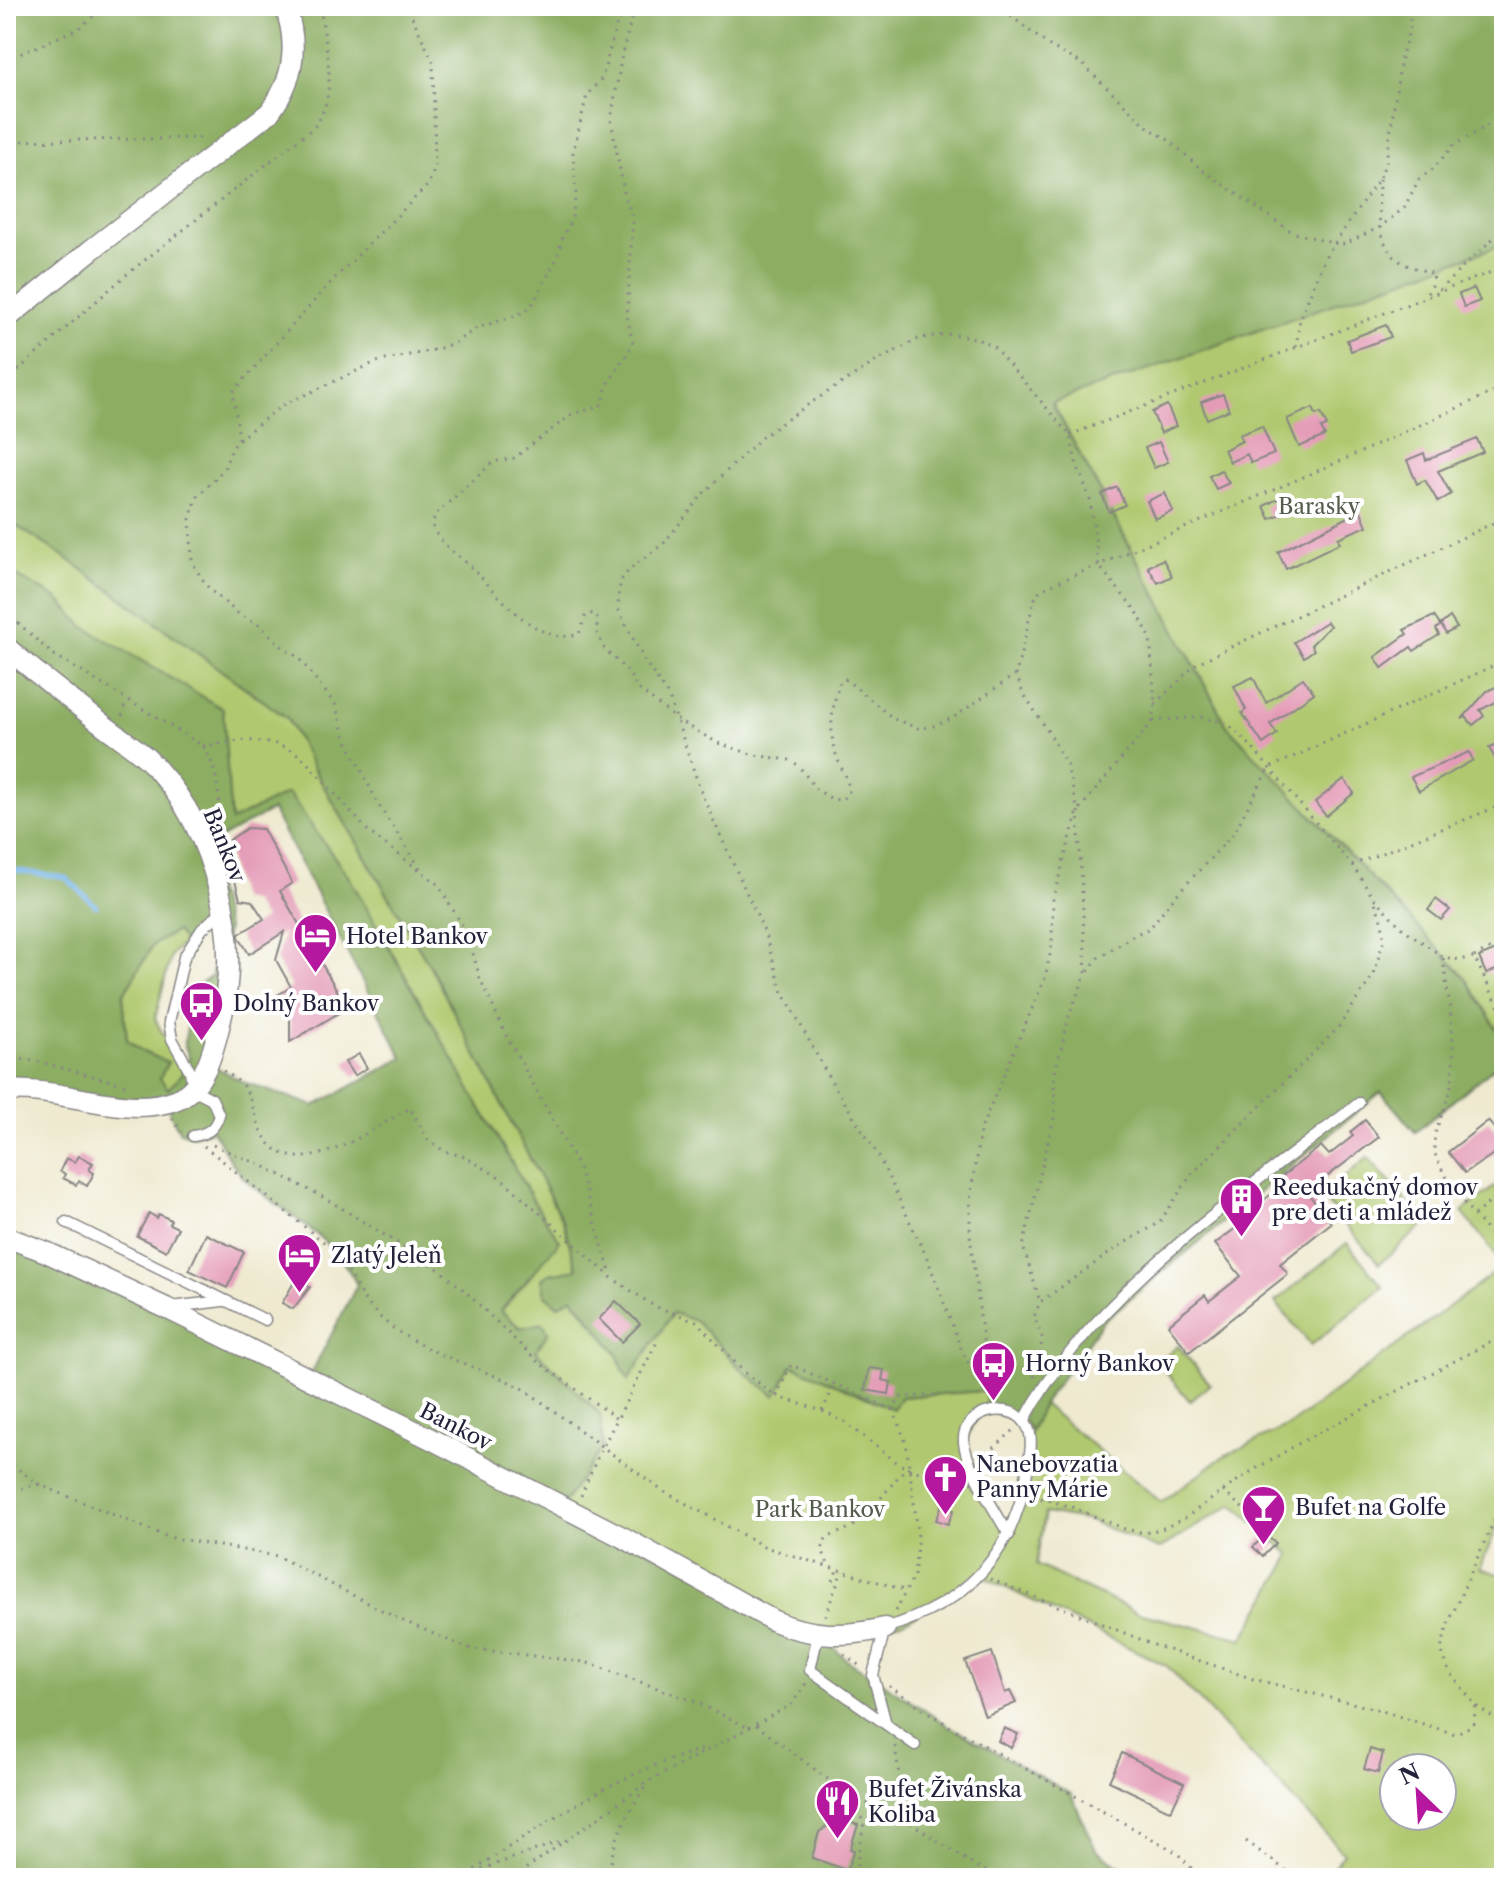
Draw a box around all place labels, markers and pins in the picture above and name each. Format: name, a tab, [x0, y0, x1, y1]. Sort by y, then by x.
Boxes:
hotel icon: Hotel Bankov	[291, 912, 339, 975]
place label: Hotel Bankov	[346, 923, 489, 950]
bus stop icon: Dolný Bankov	[178, 979, 226, 1042]
place label: Dolný Bankov	[233, 990, 380, 1017]
place label: Reedukačný domov pre deti a mládež	[1272, 1174, 1479, 1226]
building icon: Reedukačný domov pre deti a mládež	[1217, 1176, 1265, 1239]
hotel icon: Zlatý Jeleň	[276, 1231, 324, 1294]
place label: Zlatý Jeleň	[331, 1242, 442, 1269]
bus stop icon: Horný Bankov	[970, 1339, 1018, 1402]
place label: Horný Bankov	[1025, 1350, 1175, 1377]
place label: Nanebovzatia Panny Márie	[976, 1451, 1119, 1503]
church icon: Nanebovzatia Panny Márie	[921, 1453, 969, 1516]
bar icon: Bufet na Golfe	[1240, 1483, 1288, 1546]
place label: Bufet na Golfe	[1295, 1494, 1446, 1521]
place label: Bufet Živánska Koliba	[868, 1775, 1022, 1828]
restaurant icon: Bufet Živánska Koliba	[813, 1778, 861, 1841]

